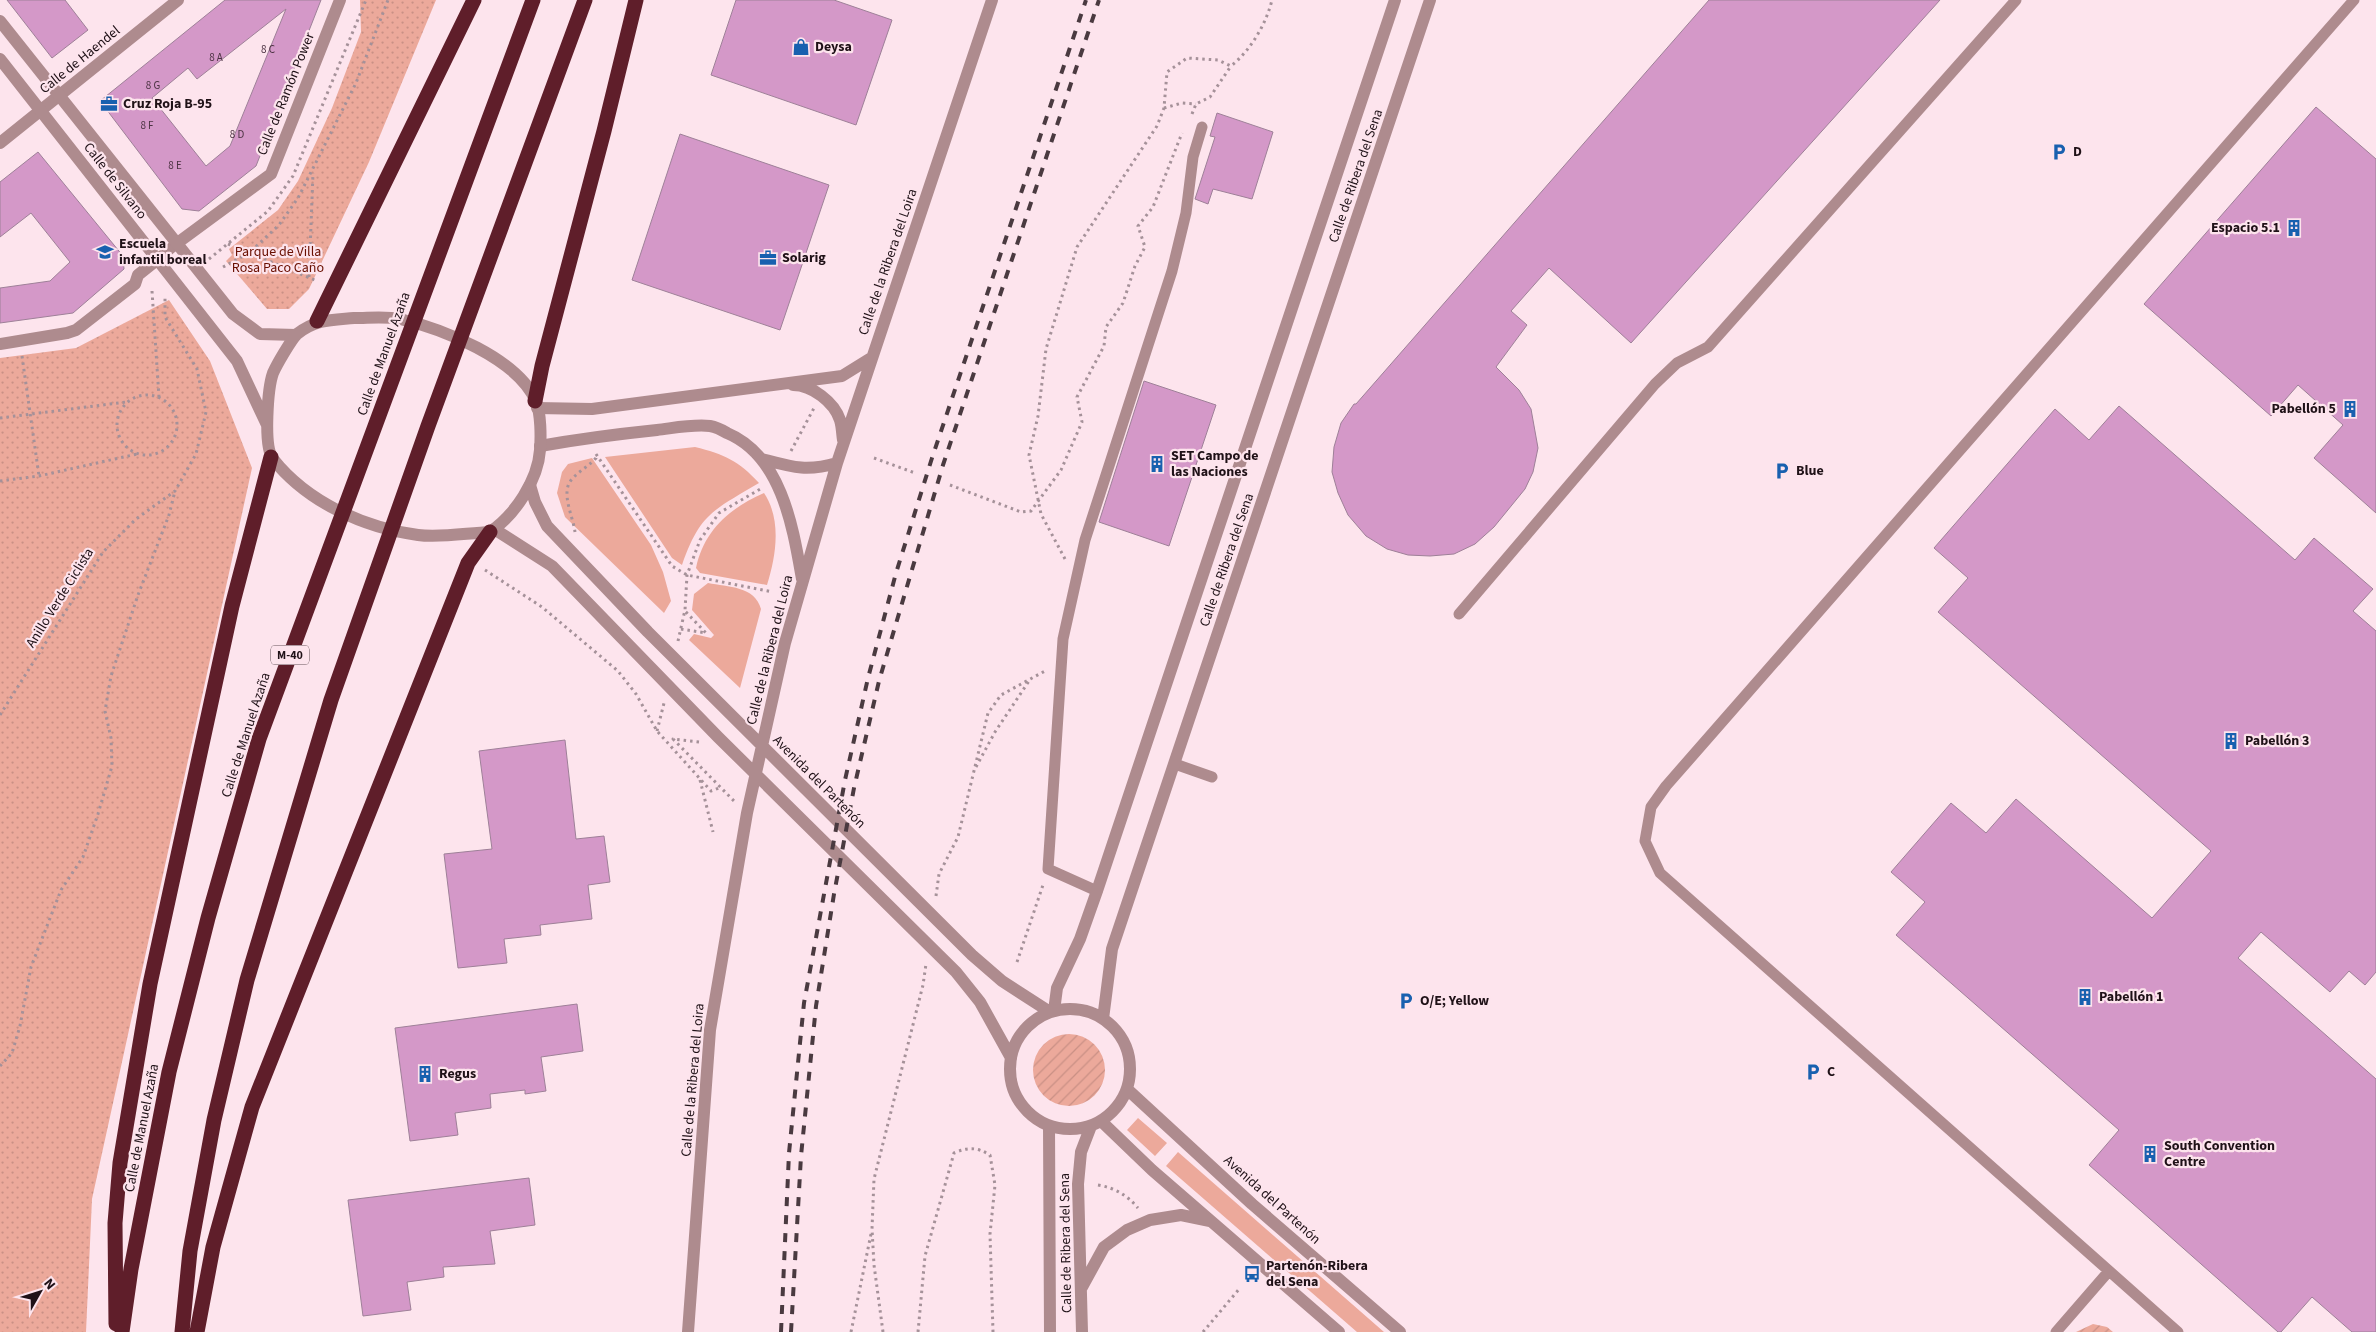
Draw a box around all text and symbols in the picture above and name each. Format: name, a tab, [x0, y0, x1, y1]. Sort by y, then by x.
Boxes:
street label: Calle de Haendel	[35, 21, 125, 99]
street label: Calle de Ramón Power	[252, 29, 320, 158]
shop icon: Deysa	[791, 37, 811, 57]
place label: Deysa	[815, 37, 852, 57]
house number: 8 C	[261, 42, 275, 57]
house number: 8 A	[209, 50, 223, 65]
house number: 8 G	[146, 78, 160, 93]
office icon: Cruz Roja B-95	[99, 94, 119, 114]
place label: Cruz Roja B-95	[123, 94, 212, 114]
street label: Calle de Ribera del Sena	[1324, 106, 1388, 246]
house number: 8 F	[140, 118, 154, 133]
house number: 8 D	[230, 127, 244, 142]
street label: Calle de Silvano	[79, 138, 151, 224]
parking icon: D	[2049, 142, 2069, 162]
place label: D	[2073, 142, 2082, 162]
house number: 8 E	[168, 158, 182, 173]
street label: Calle de la Ribera del Loira	[854, 186, 922, 338]
place label: Espacio 5.1	[2211, 218, 2280, 238]
building icon: Espacio 5.1	[2284, 218, 2304, 238]
place label: Escuela infantil boreal	[119, 234, 207, 270]
school or university icon: Escuela infantil boreal	[95, 242, 115, 262]
park label: Parque de Villa Rosa Paco Caño	[232, 242, 324, 278]
office icon: Solarig	[758, 248, 778, 268]
place label: Solarig	[782, 248, 826, 268]
street label: Calle de Manuel Azaña	[352, 289, 416, 419]
place label: Pabellón 5	[2271, 399, 2336, 419]
building icon: Pabellón 5	[2340, 399, 2360, 419]
place label: SET Campo de las Naciones	[1171, 446, 1258, 482]
building icon: SET Campo de las Naciones	[1147, 454, 1167, 474]
parking icon: Blue	[1772, 461, 1792, 481]
place label: Blue	[1796, 461, 1824, 481]
street label: Calle de Ribera del Sena	[1195, 490, 1259, 630]
street label: Anillo Verde Ciclista	[21, 544, 99, 652]
street label: Calle de la Ribera del Loira	[742, 573, 798, 727]
road number: M-40	[271, 646, 309, 664]
street label: Calle de Manuel Azaña	[216, 670, 276, 800]
street label: Avenida del Partenón	[768, 731, 870, 833]
building icon: Pabellón 3	[2221, 731, 2241, 751]
place label: Pabellón 3	[2245, 731, 2310, 751]
building icon: Pabellón 1	[2075, 987, 2095, 1007]
place label: Pabellón 1	[2099, 987, 2164, 1007]
parking icon: O/E; Yellow	[1396, 991, 1416, 1011]
place label: O/E; Yellow	[1420, 991, 1489, 1011]
street label: Calle de la Ribera del Loira	[676, 1003, 710, 1157]
street label: Calle de Manuel Azaña	[120, 1062, 164, 1194]
parking icon: C	[1803, 1062, 1823, 1082]
place label: C	[1827, 1062, 1835, 1082]
building icon: Regus	[415, 1064, 435, 1084]
place label: Regus	[439, 1064, 476, 1084]
place label: South Convention Centre	[2164, 1136, 2275, 1172]
building icon: South Convention Centre	[2140, 1144, 2160, 1164]
street label: Avenida del Partenón	[1219, 1151, 1325, 1249]
street label: Calle de Ribera del Sena	[1055, 1173, 1077, 1313]
place label: Partenón-Ribera del Sena	[1266, 1256, 1368, 1292]
bus stop icon: Partenón-Ribera del Sena	[1242, 1264, 1262, 1284]
north arrow	[15, 1267, 65, 1317]
text: N	[39, 1275, 60, 1294]

